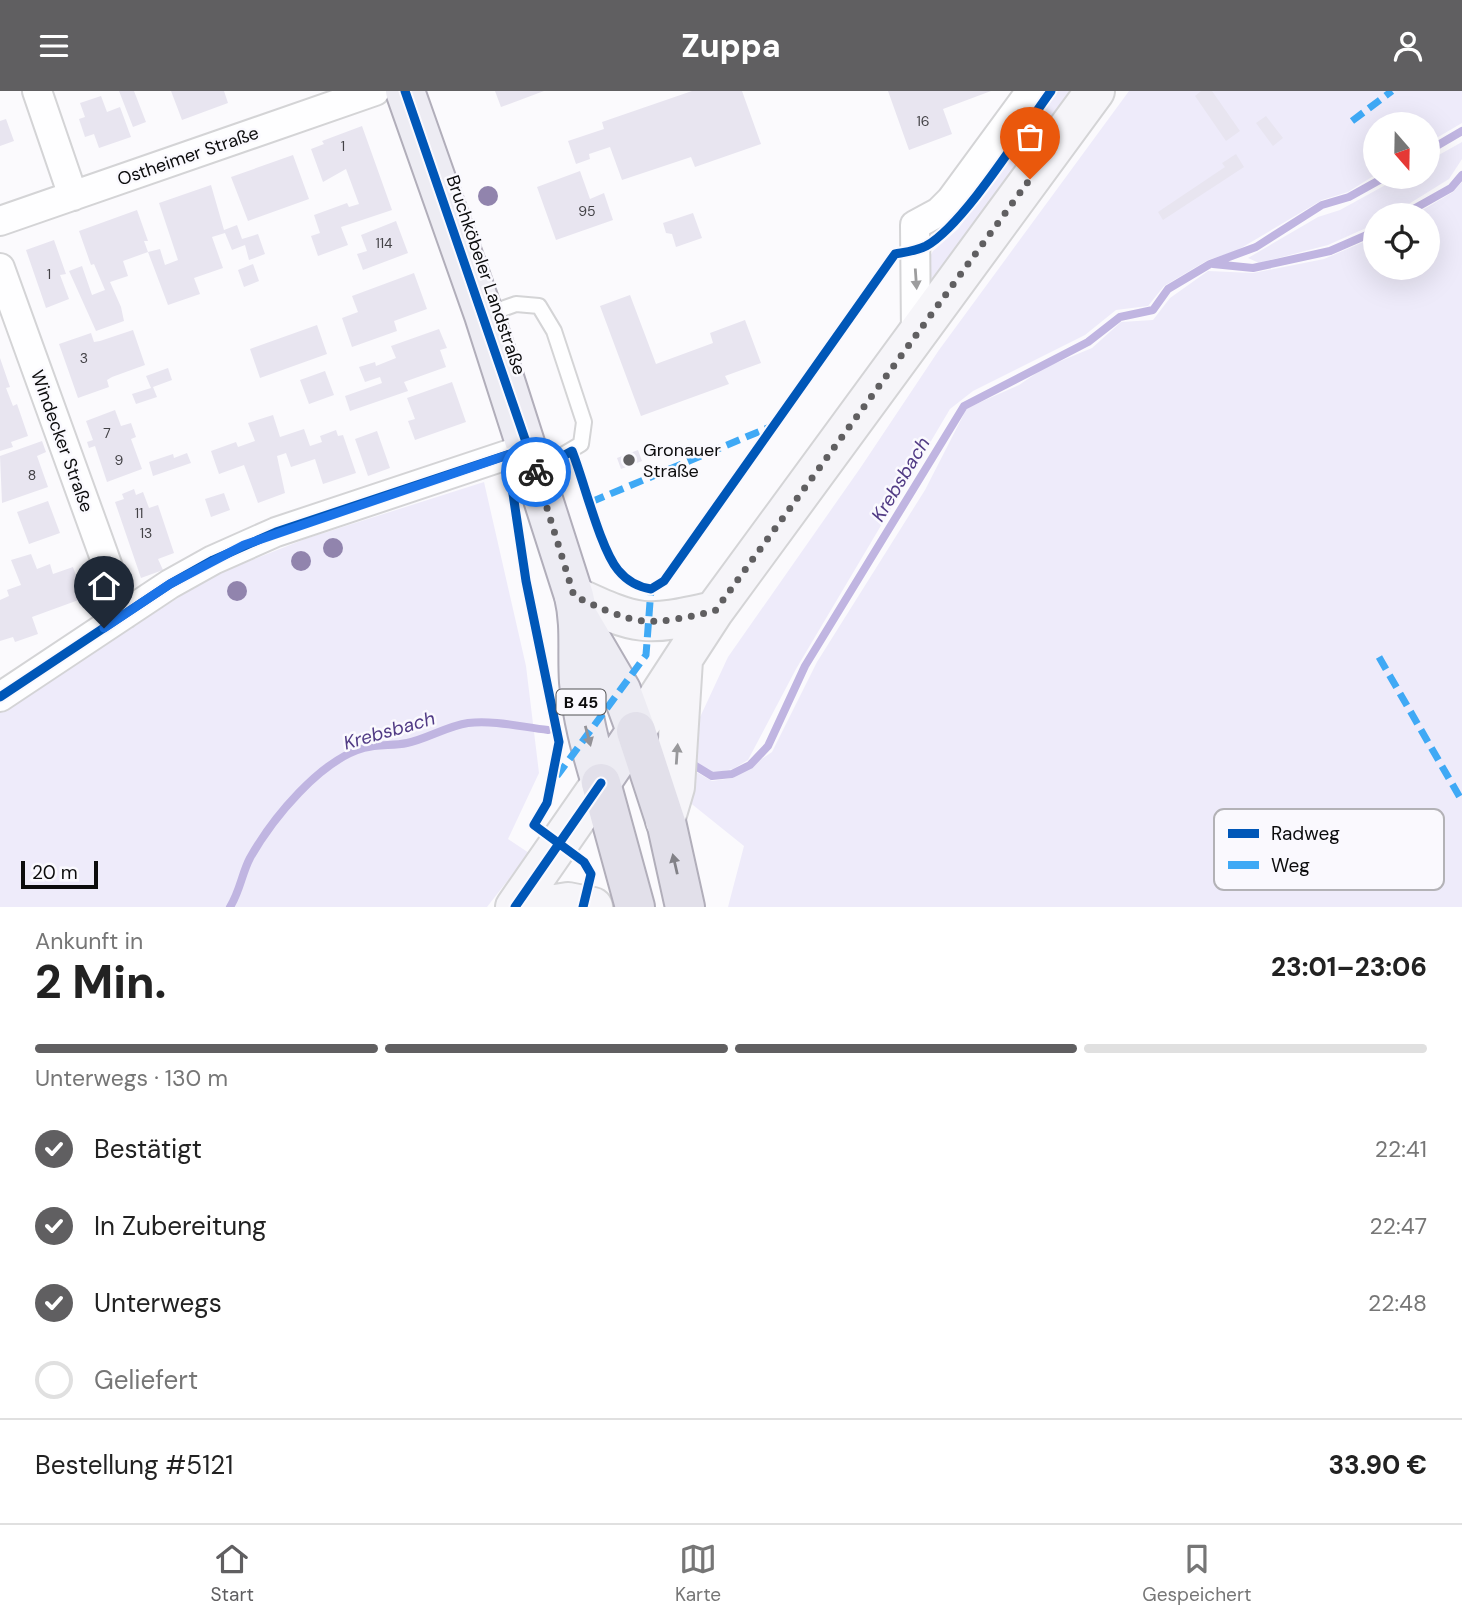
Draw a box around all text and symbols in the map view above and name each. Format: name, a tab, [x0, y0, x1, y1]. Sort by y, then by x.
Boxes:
text: Zuppa	[681, 25, 781, 67]
icon: menu	[35, 27, 73, 65]
icon: person	[1389, 27, 1427, 65]
pin	[1000, 107, 1060, 179]
house number: 16	[916, 112, 930, 130]
north arrow	[1363, 112, 1440, 189]
map controls	[1363, 112, 1440, 280]
icon: bag	[1011, 118, 1049, 156]
street label: Ostheimer Straße	[114, 121, 262, 191]
house number: 1	[341, 137, 345, 155]
street label: Bruchköbeler Landstraße	[441, 172, 531, 378]
house number: 95	[578, 202, 596, 220]
button: locate	[1363, 203, 1440, 280]
house number: 114	[375, 234, 393, 252]
house number: 1	[47, 265, 51, 283]
one-way arrow	[911, 268, 922, 290]
house number: 3	[80, 349, 88, 367]
street label: Windecker Straße	[25, 367, 99, 515]
house number: 7	[103, 424, 111, 442]
water label: Krebsbach	[865, 432, 935, 526]
courier	[501, 437, 571, 507]
place label: Gronauer Straße	[643, 438, 721, 483]
house number: 9	[115, 451, 124, 469]
marker: Gronauer Straße	[621, 452, 637, 468]
icon: bike	[517, 453, 555, 491]
house number: 8	[28, 466, 36, 484]
house number: 11	[135, 504, 143, 522]
house number: 13	[140, 524, 152, 542]
pin	[74, 556, 134, 628]
icon: home	[85, 567, 123, 605]
road number: B 45	[556, 689, 606, 715]
water label: Krebsbach	[340, 705, 438, 755]
one-way arrow	[583, 725, 594, 747]
one-way arrow	[672, 743, 683, 765]
legend	[1214, 809, 1444, 890]
text: Radweg	[1271, 821, 1340, 846]
one-way arrow	[670, 853, 681, 875]
text: Weg	[1271, 853, 1310, 878]
scale bar	[21, 858, 98, 890]
text: 20 m	[32, 860, 78, 885]
text: Ankunft in	[35, 926, 143, 956]
text: 23:01–23:06	[1271, 950, 1427, 984]
text: 2 Min.	[35, 952, 166, 1012]
text: Unterwegs · 130 m	[35, 1063, 228, 1093]
icon: check	[35, 1130, 73, 1168]
text: Bestätigt	[94, 1132, 202, 1166]
text: 22:41	[1375, 1134, 1427, 1164]
icon: check	[35, 1207, 73, 1245]
text: In Zubereitung	[94, 1209, 267, 1243]
text: 22:47	[1370, 1211, 1427, 1241]
icon: check	[35, 1284, 73, 1322]
text: Unterwegs	[94, 1286, 222, 1320]
text: 22:48	[1368, 1288, 1427, 1318]
text: Geliefert	[94, 1363, 198, 1397]
text: Bestellung #5121	[35, 1448, 233, 1482]
text: 33.90 €	[1328, 1448, 1427, 1482]
tab: Start	[211, 1540, 254, 1607]
tab: Karte	[675, 1540, 721, 1607]
tab: Gespeichert	[1142, 1540, 1251, 1607]

